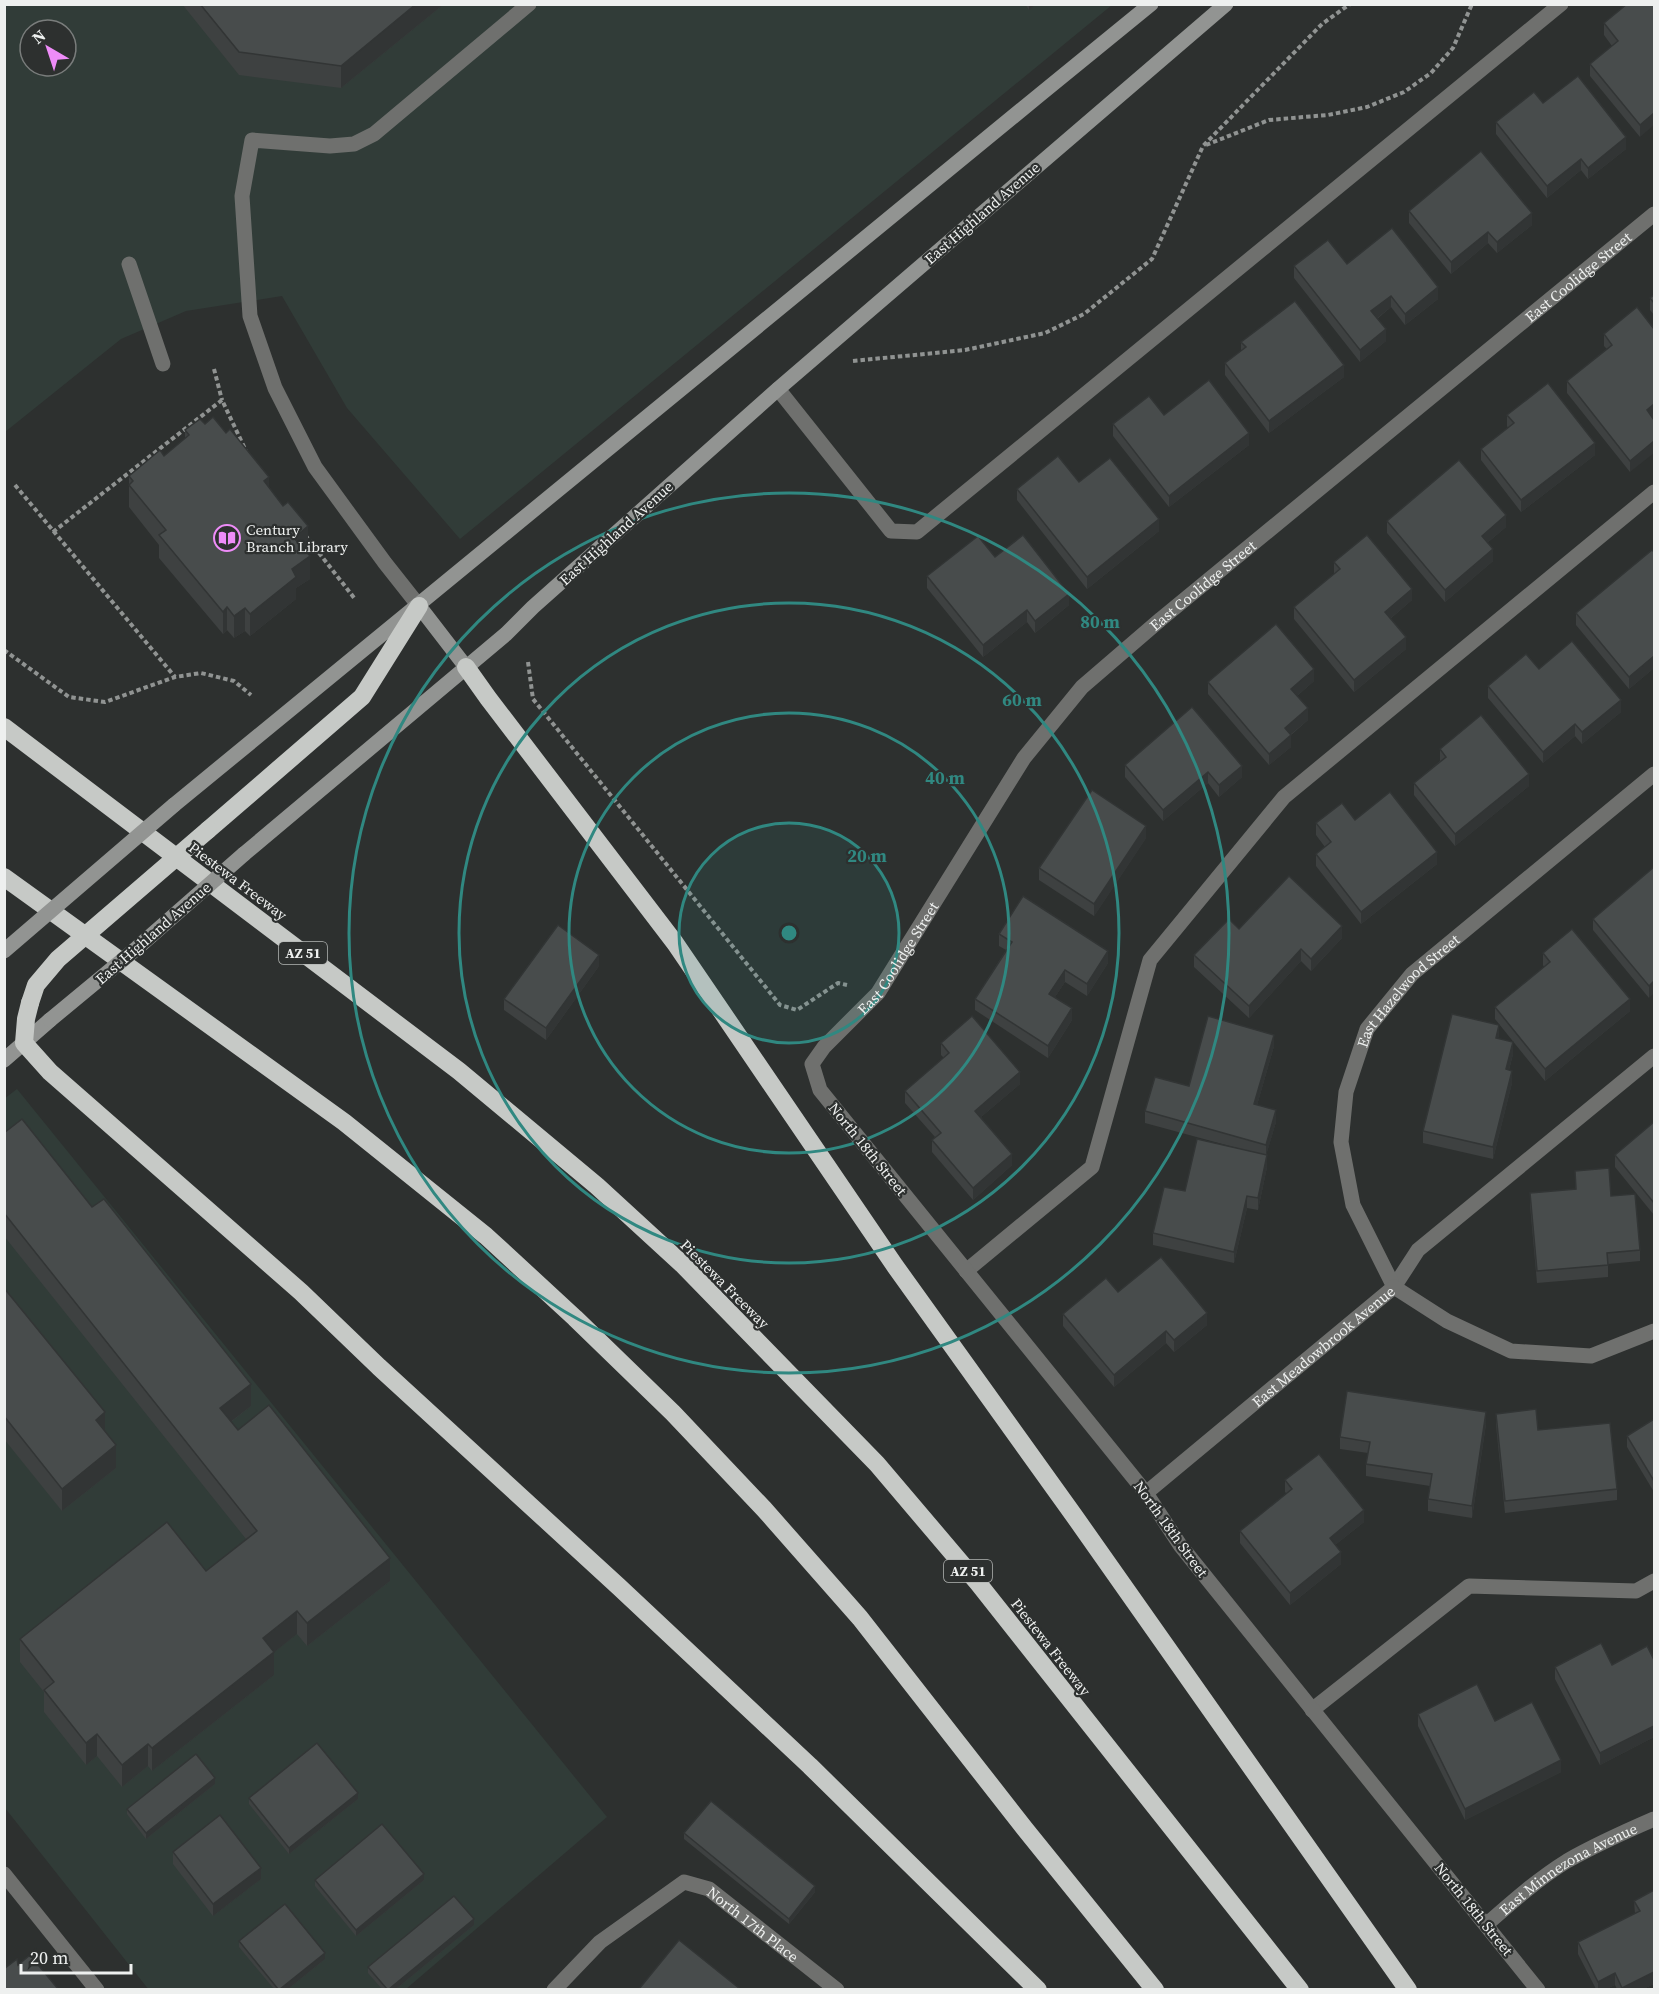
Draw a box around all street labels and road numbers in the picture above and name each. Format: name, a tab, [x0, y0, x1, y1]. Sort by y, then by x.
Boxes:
street label: East Highland Avenue	[920, 157, 1045, 269]
street label: East Coolidge Street	[1520, 226, 1636, 327]
street label: East Highland Avenue	[554, 476, 678, 590]
street label: East Coolidge Street	[1145, 535, 1260, 635]
street label: Piestewa Freeway	[184, 837, 292, 925]
street label: East Highland Avenue	[91, 877, 216, 989]
street label: East Coolidge Street	[852, 897, 943, 1019]
street label: East Hazelwood Street	[1351, 929, 1464, 1050]
road number: AZ 51	[279, 942, 327, 964]
street label: North 18th Street	[824, 1098, 912, 1200]
street label: Piestewa Freeway	[676, 1235, 775, 1334]
street label: East Meadowbrook Avenue	[1247, 1280, 1399, 1412]
street label: North 18th Street	[1129, 1477, 1213, 1581]
road number: AZ 51	[944, 1560, 992, 1582]
street label: Piestewa Freeway	[1006, 1594, 1096, 1700]
street label: East Minnezona Avenue	[1494, 1817, 1641, 1920]
street label: North 18th Street	[1430, 1858, 1518, 1960]
street label: North 17th Place	[703, 1881, 804, 1967]

